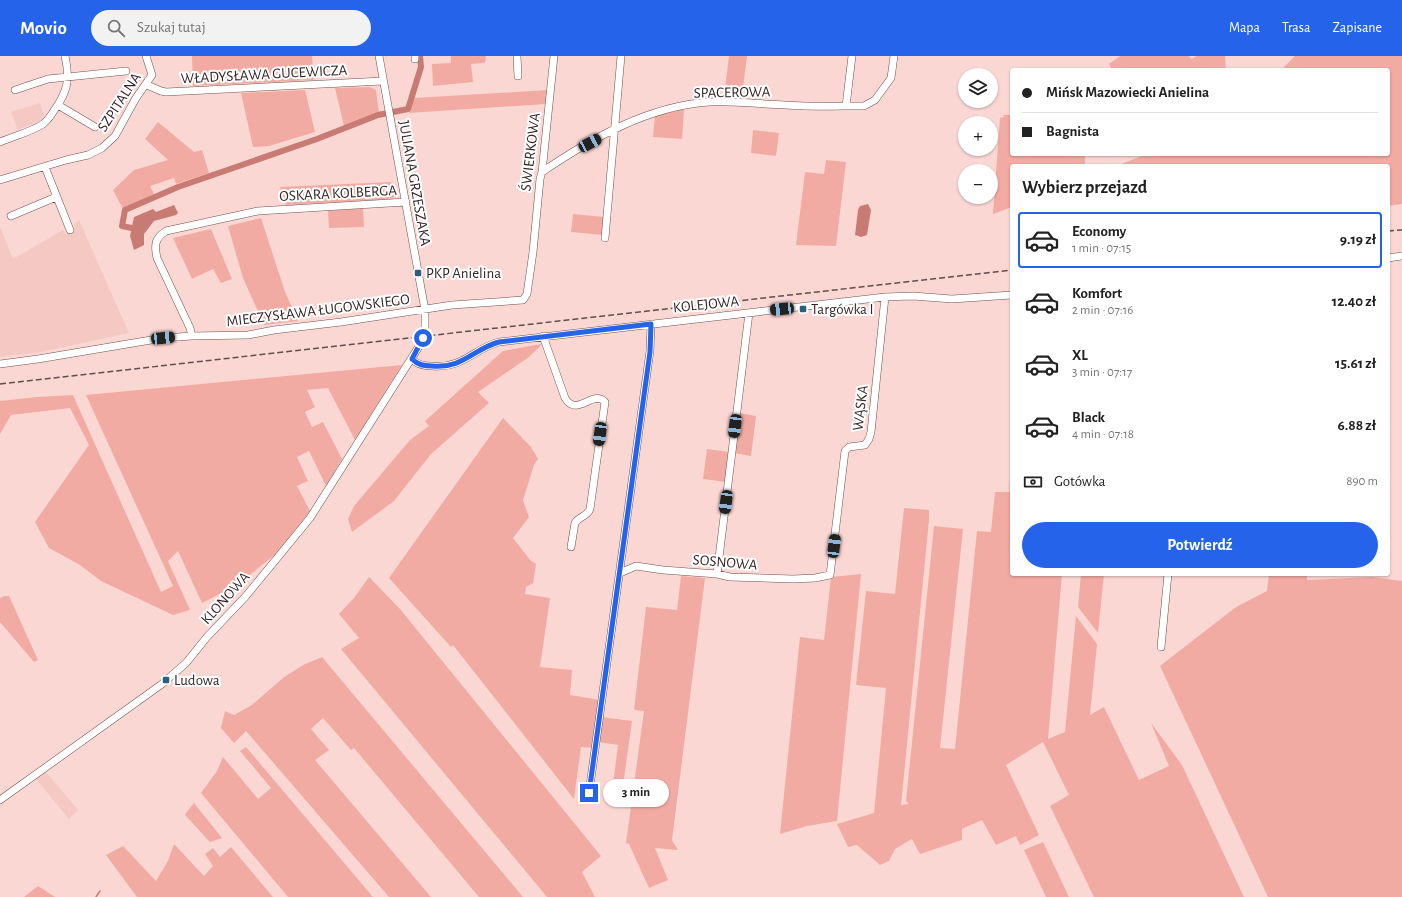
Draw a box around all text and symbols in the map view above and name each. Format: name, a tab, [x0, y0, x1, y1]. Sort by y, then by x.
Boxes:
search box	[91, 10, 371, 46]
icon: search	[105, 17, 127, 39]
text: Movio	[20, 19, 67, 38]
text: Szukaj tutaj	[137, 20, 206, 35]
text: Mapa	[1229, 21, 1260, 35]
text: Trasa	[1282, 21, 1310, 35]
text: Zapisane	[1332, 21, 1382, 35]
street label: WŁADYSŁAWA GUCEWICZA	[180, 63, 348, 86]
map controls	[958, 68, 998, 204]
button: layers	[958, 68, 998, 108]
street label: SZPITALNA	[95, 70, 144, 134]
street label: SPACEROWA	[693, 84, 771, 101]
text: Mińsk Mazowiecki Anielina	[1046, 85, 1209, 100]
street label: ŚWIERKOWA	[516, 111, 543, 192]
button: +	[958, 116, 998, 156]
street label: JULIANA GRZESZAKA	[396, 119, 433, 247]
text: Bagnista	[1046, 124, 1099, 139]
car	[577, 132, 603, 154]
button: −	[958, 164, 998, 204]
text: Wybierz przejazd	[1022, 179, 1147, 197]
street label: OSKARA KOLBERGA	[279, 183, 398, 204]
icon: car	[1024, 222, 1060, 258]
text: Economy	[1072, 224, 1126, 239]
text: 9.19 zł	[1340, 232, 1376, 247]
text: 1 min · 07:15	[1072, 242, 1131, 255]
place label: PKP Anielina	[426, 266, 501, 281]
marker: PKP Anielina	[413, 268, 423, 278]
icon: car	[1024, 284, 1060, 320]
text: Komfort	[1072, 286, 1122, 301]
street label: MIECZYSŁAWA ŁUGOWSKIEGO	[225, 292, 411, 329]
street label: KOLEJOWA	[672, 294, 740, 315]
text: 12.40 zł	[1332, 294, 1376, 309]
car	[769, 302, 795, 316]
place label: Targówka I	[811, 302, 874, 317]
marker: Targówka I	[798, 304, 808, 314]
text: 2 min · 07:16	[1072, 304, 1133, 317]
route start	[414, 329, 432, 347]
car	[151, 331, 175, 345]
icon: car	[1024, 346, 1060, 382]
text: XL	[1072, 348, 1088, 363]
text: 15.61 zł	[1335, 356, 1376, 371]
text: 3 min · 07:17	[1072, 366, 1132, 379]
street label: WĄSKA	[850, 384, 871, 432]
icon: car	[1024, 408, 1060, 444]
text: Black	[1072, 410, 1105, 425]
car	[728, 413, 742, 439]
text: 6.88 zł	[1338, 418, 1376, 433]
car	[592, 421, 608, 447]
text: 4 min · 07:18	[1072, 428, 1134, 441]
icon: cash	[1022, 471, 1044, 493]
text: Gotówka	[1054, 474, 1105, 489]
text: 890 m	[1346, 475, 1378, 488]
car	[718, 489, 734, 515]
button: Potwierdź	[1022, 522, 1378, 568]
car	[827, 533, 841, 559]
street label: SOSNOWA	[692, 552, 758, 573]
street label: KLONOWA	[198, 569, 253, 627]
place label: Ludowa	[174, 673, 220, 688]
marker: Ludowa	[161, 675, 171, 685]
callout: 3 min	[603, 779, 669, 807]
route end	[580, 784, 598, 802]
text: 3 min	[622, 786, 650, 799]

